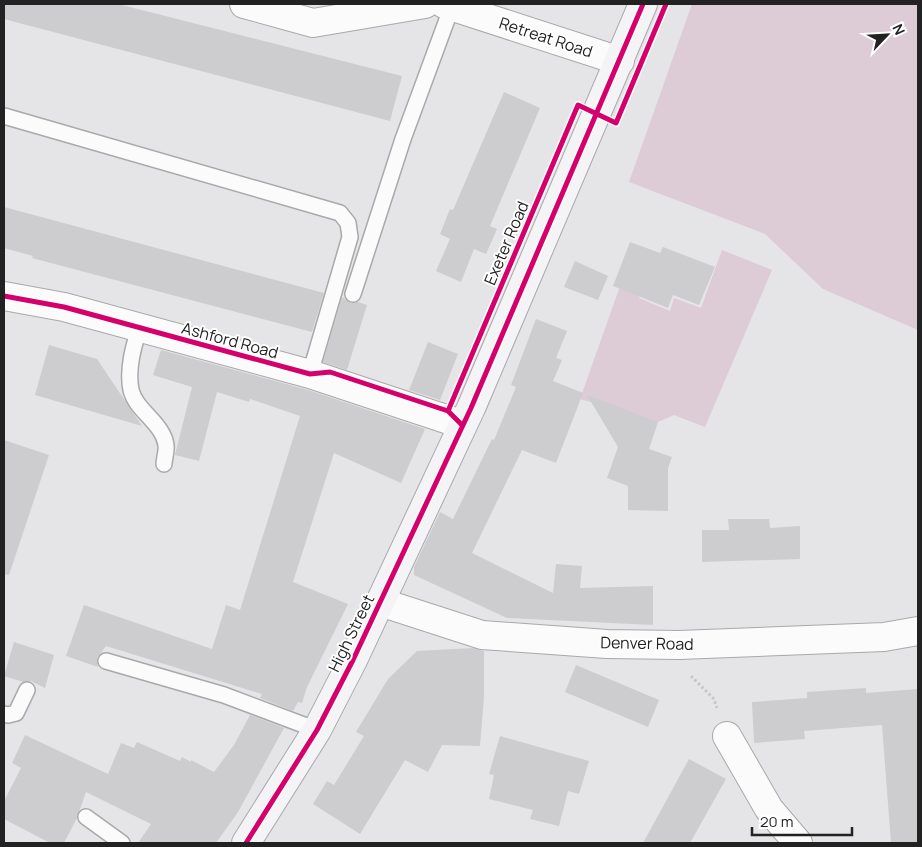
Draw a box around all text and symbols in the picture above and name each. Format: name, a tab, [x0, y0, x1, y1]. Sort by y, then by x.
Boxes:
north arrow	[862, 10, 912, 60]
street label: Retreat Road	[496, 12, 596, 62]
text: N	[888, 21, 910, 38]
street label: Exeter Road	[479, 198, 533, 288]
street label: Ashford Road	[179, 317, 281, 363]
street label: High Street	[323, 590, 379, 676]
street label: Denver Road	[600, 631, 694, 655]
scale bar	[752, 804, 852, 836]
text: 20 m	[760, 811, 793, 832]

